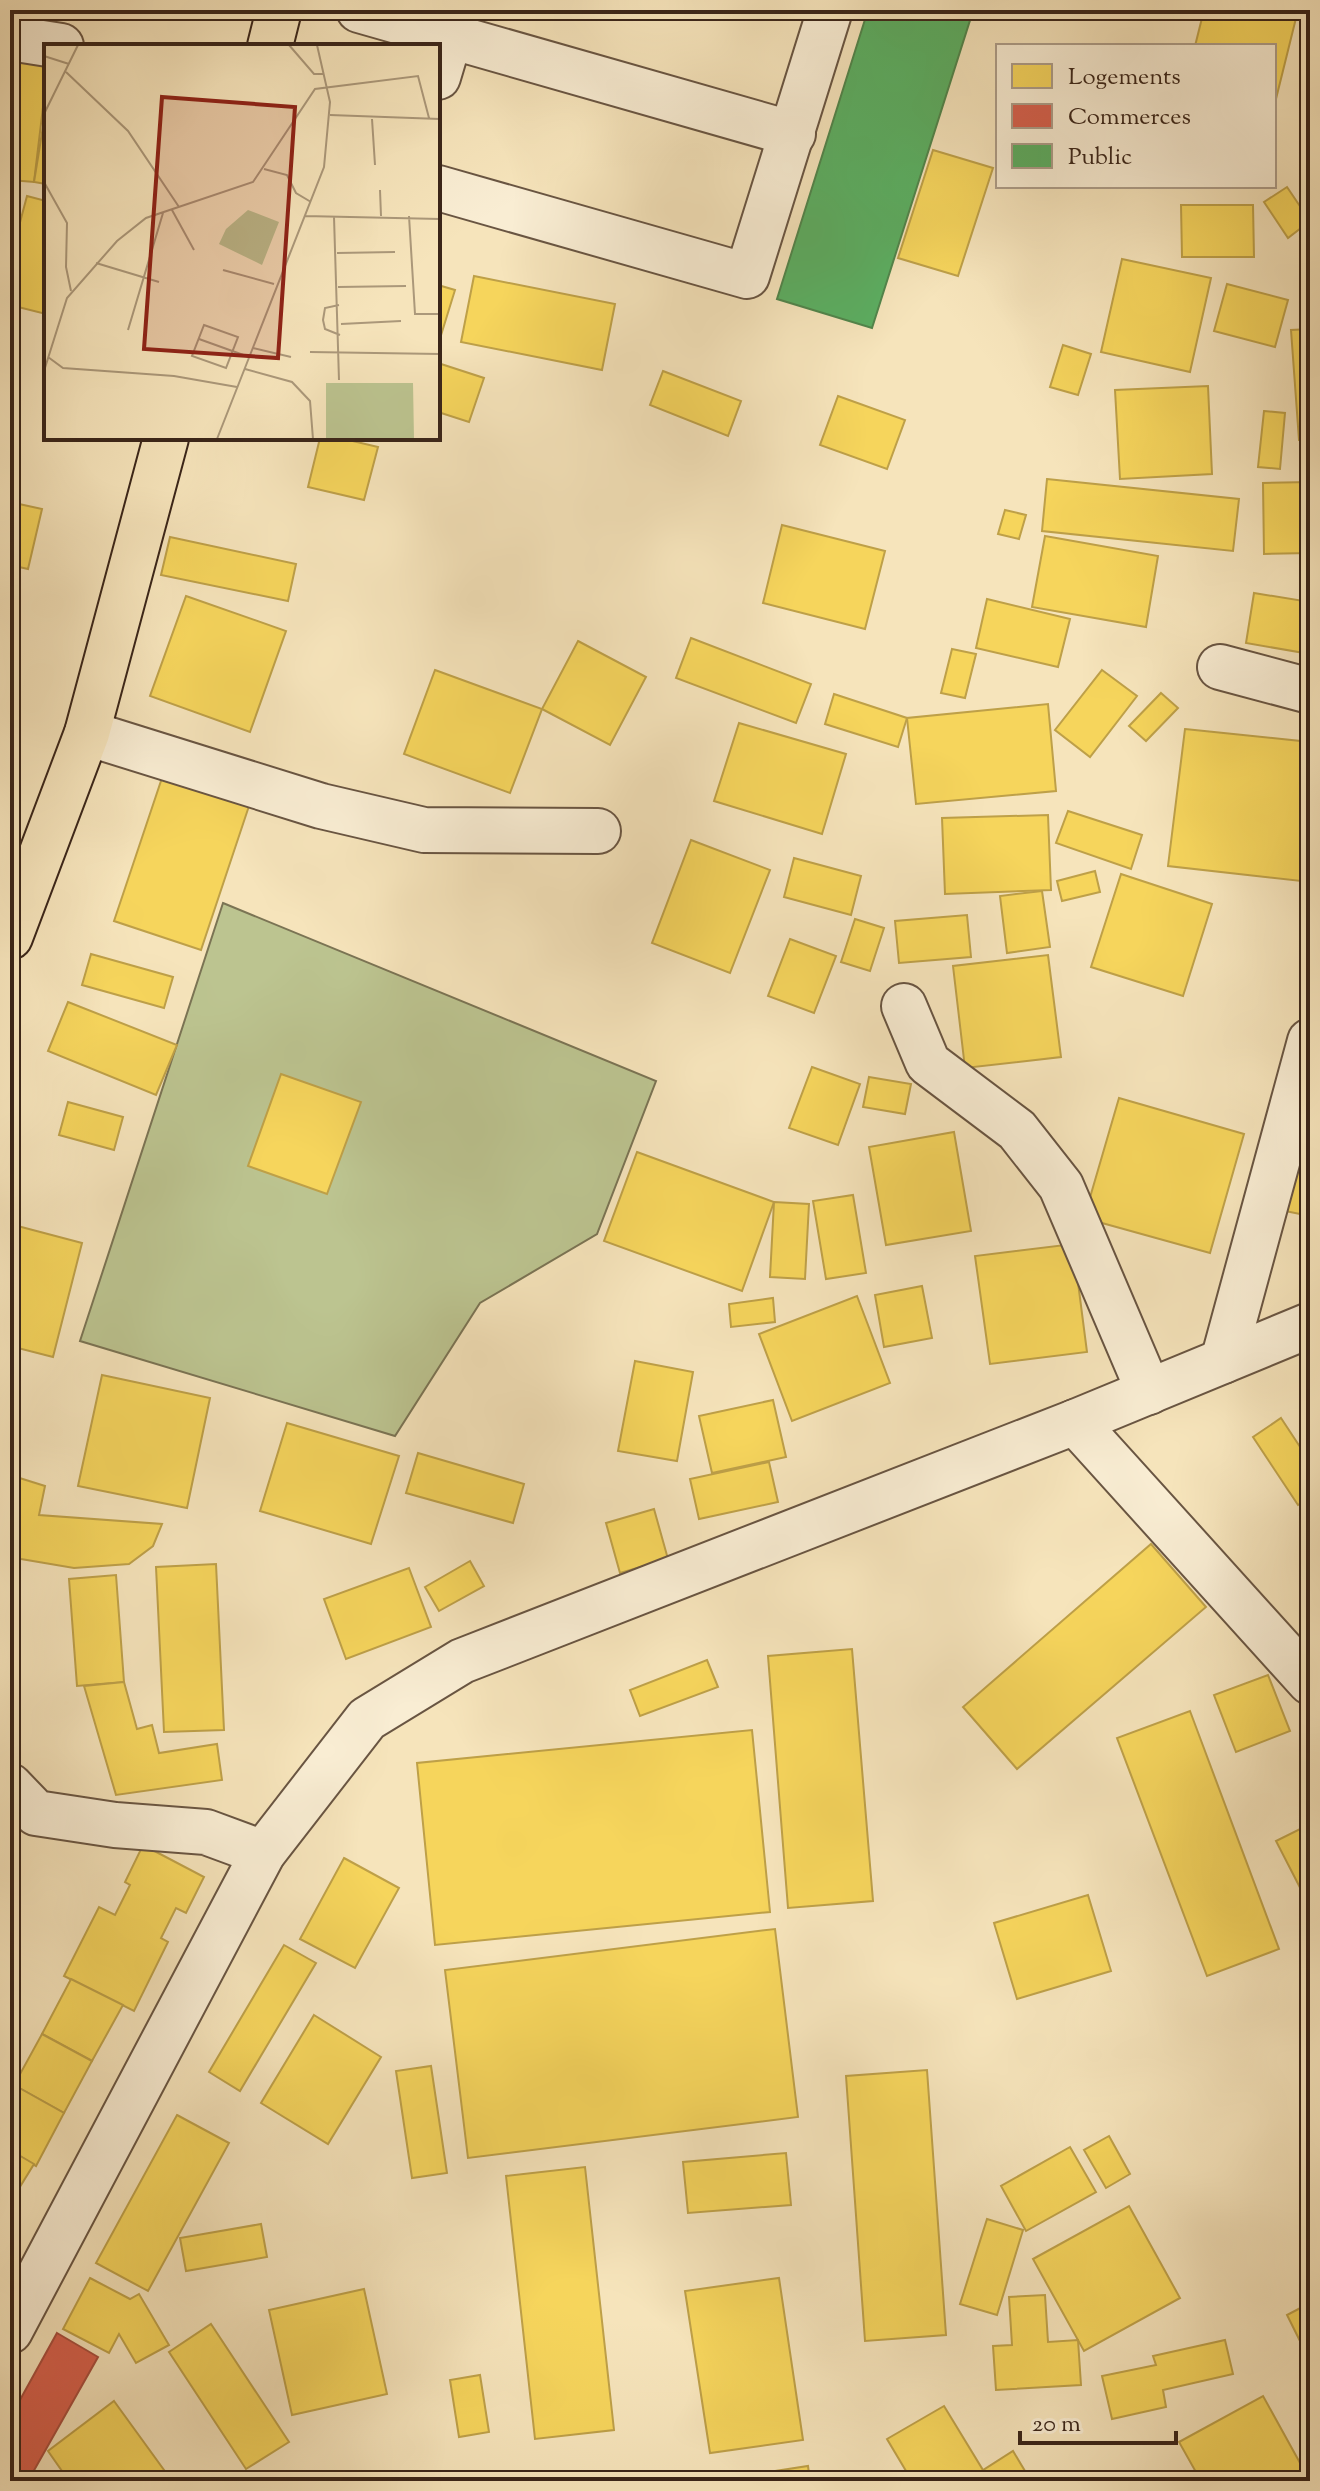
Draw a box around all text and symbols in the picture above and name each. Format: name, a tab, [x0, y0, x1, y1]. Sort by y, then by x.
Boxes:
inset map	[44, 44, 440, 440]
legend	[996, 44, 1276, 188]
text: Logements	[1068, 61, 1181, 95]
text: Commerces	[1068, 101, 1191, 135]
text: Public	[1068, 141, 1132, 175]
scale bar	[1020, 2395, 1176, 2445]
text: 20 m	[1032, 2408, 1081, 2442]

